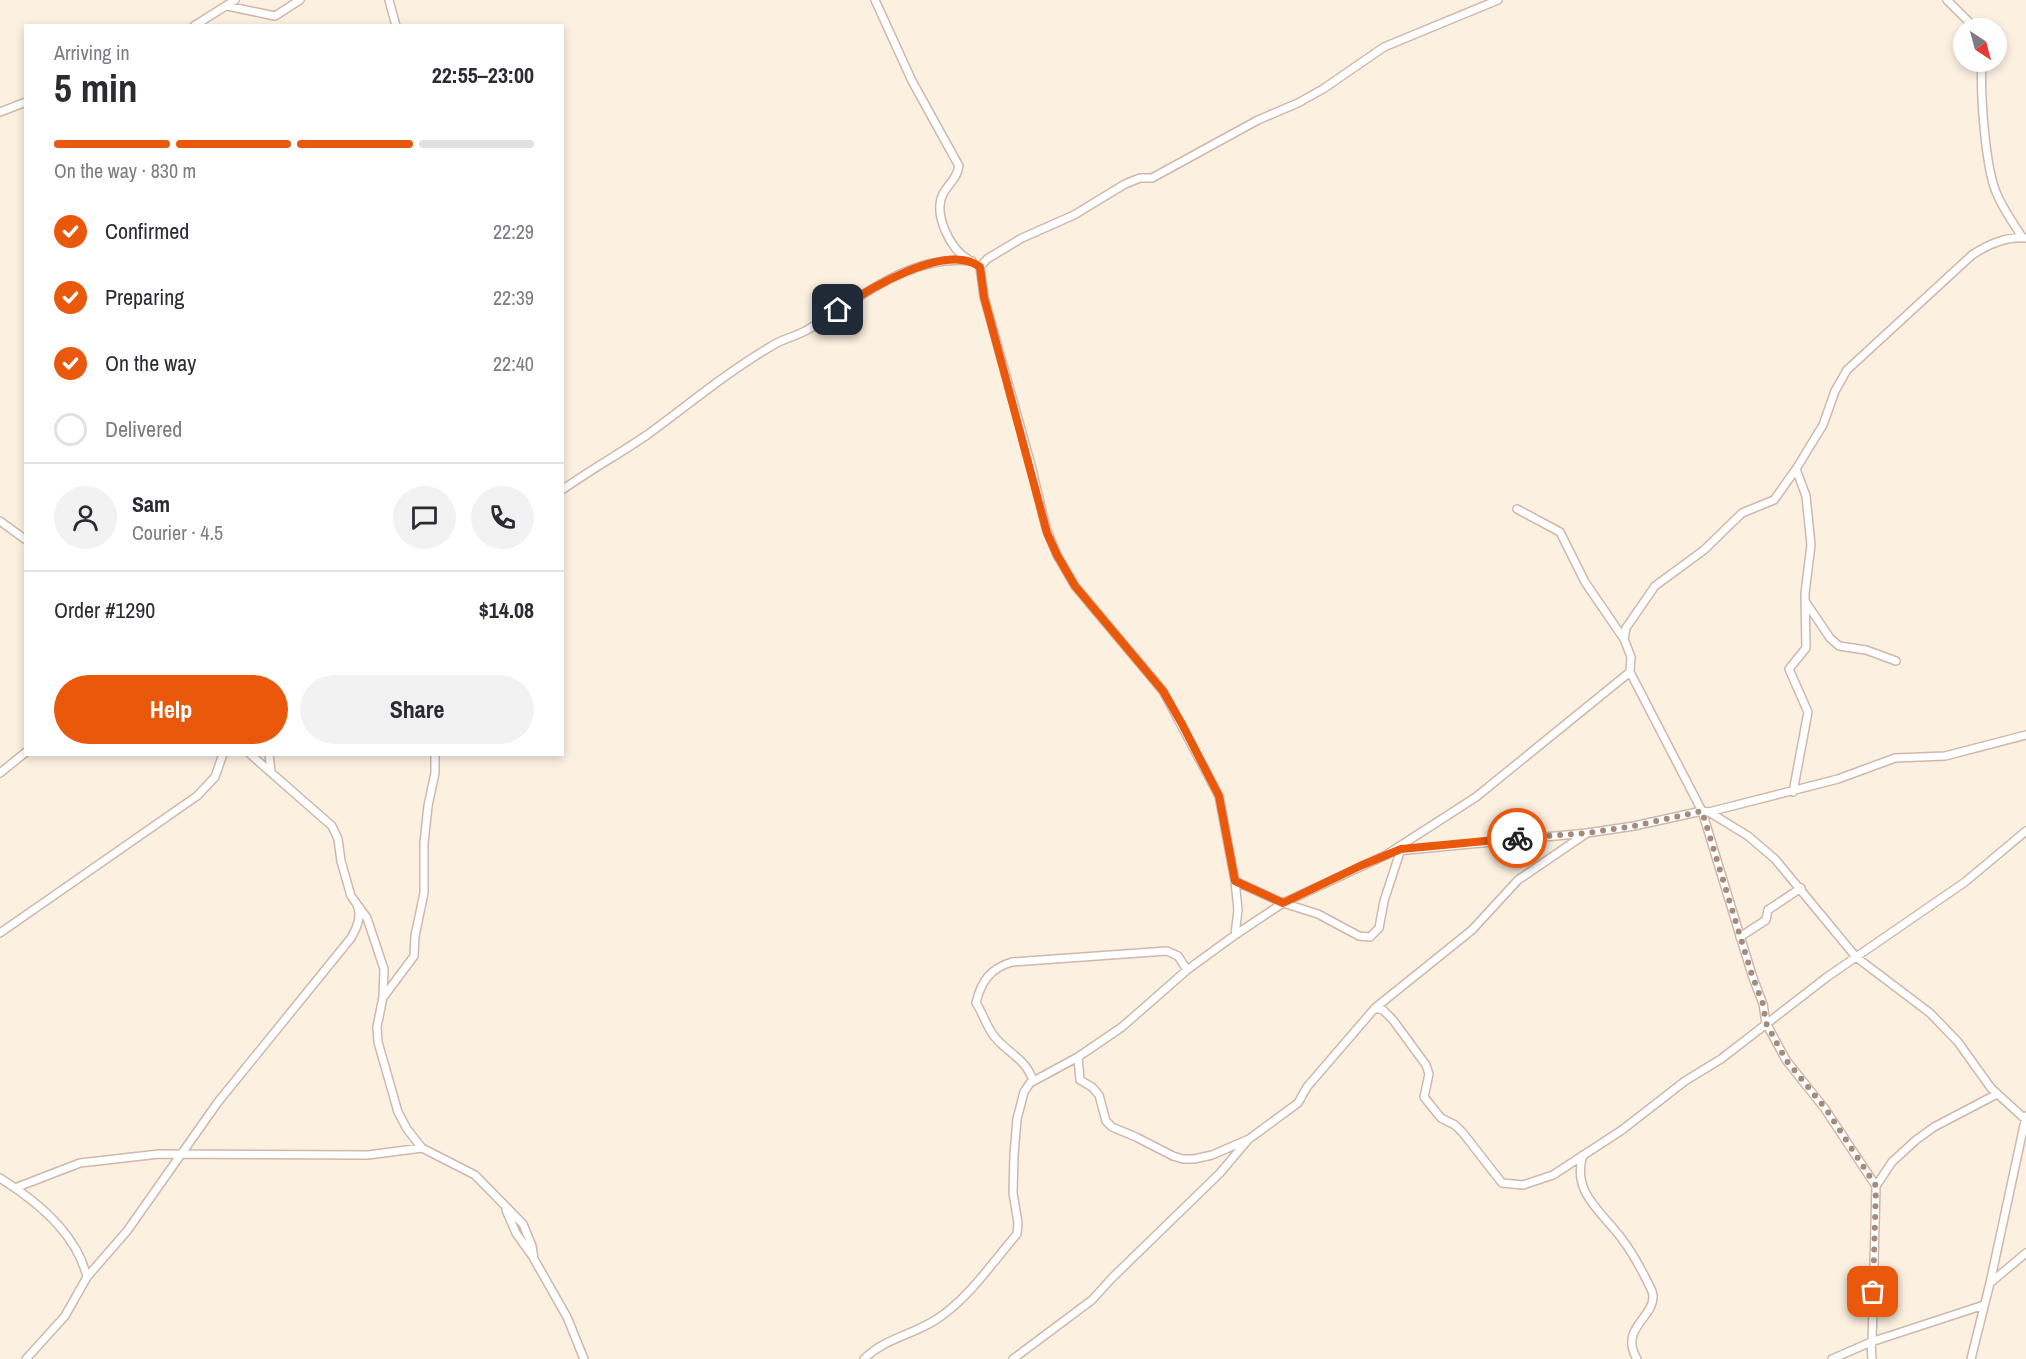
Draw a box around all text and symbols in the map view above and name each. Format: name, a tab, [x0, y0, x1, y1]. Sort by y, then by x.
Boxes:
north arrow	[1953, 18, 2007, 72]
map controls	[1953, 18, 2007, 72]
text: Arriving in	[54, 39, 130, 66]
text: 22:55–23:00	[432, 60, 534, 90]
text: 5 min	[54, 62, 138, 114]
text: On the way · 830 m	[54, 157, 196, 184]
icon: check	[54, 215, 87, 248]
text: Confirmed	[105, 216, 189, 246]
text: 22:29	[493, 218, 534, 245]
icon: check	[54, 281, 87, 314]
text: Preparing	[105, 282, 184, 312]
text: 22:39	[493, 284, 534, 311]
pin	[812, 284, 863, 335]
icon: home	[821, 293, 854, 326]
icon: check	[54, 347, 87, 380]
text: On the way	[105, 348, 196, 378]
text: 22:40	[493, 350, 534, 377]
text: Delivered	[105, 414, 182, 444]
button: person	[54, 486, 117, 549]
button: chat	[393, 486, 456, 549]
button: phone	[471, 486, 534, 549]
text: Sam	[132, 489, 170, 519]
text: Courier · 4.5	[132, 519, 223, 546]
text: Order #1290	[54, 595, 155, 625]
text: $14.08	[479, 595, 534, 625]
button: Help	[54, 675, 288, 744]
button: Share	[300, 675, 534, 744]
courier	[1487, 808, 1547, 868]
icon: bike	[1501, 822, 1534, 855]
pin	[1847, 1266, 1898, 1317]
icon: bag	[1856, 1275, 1889, 1308]

